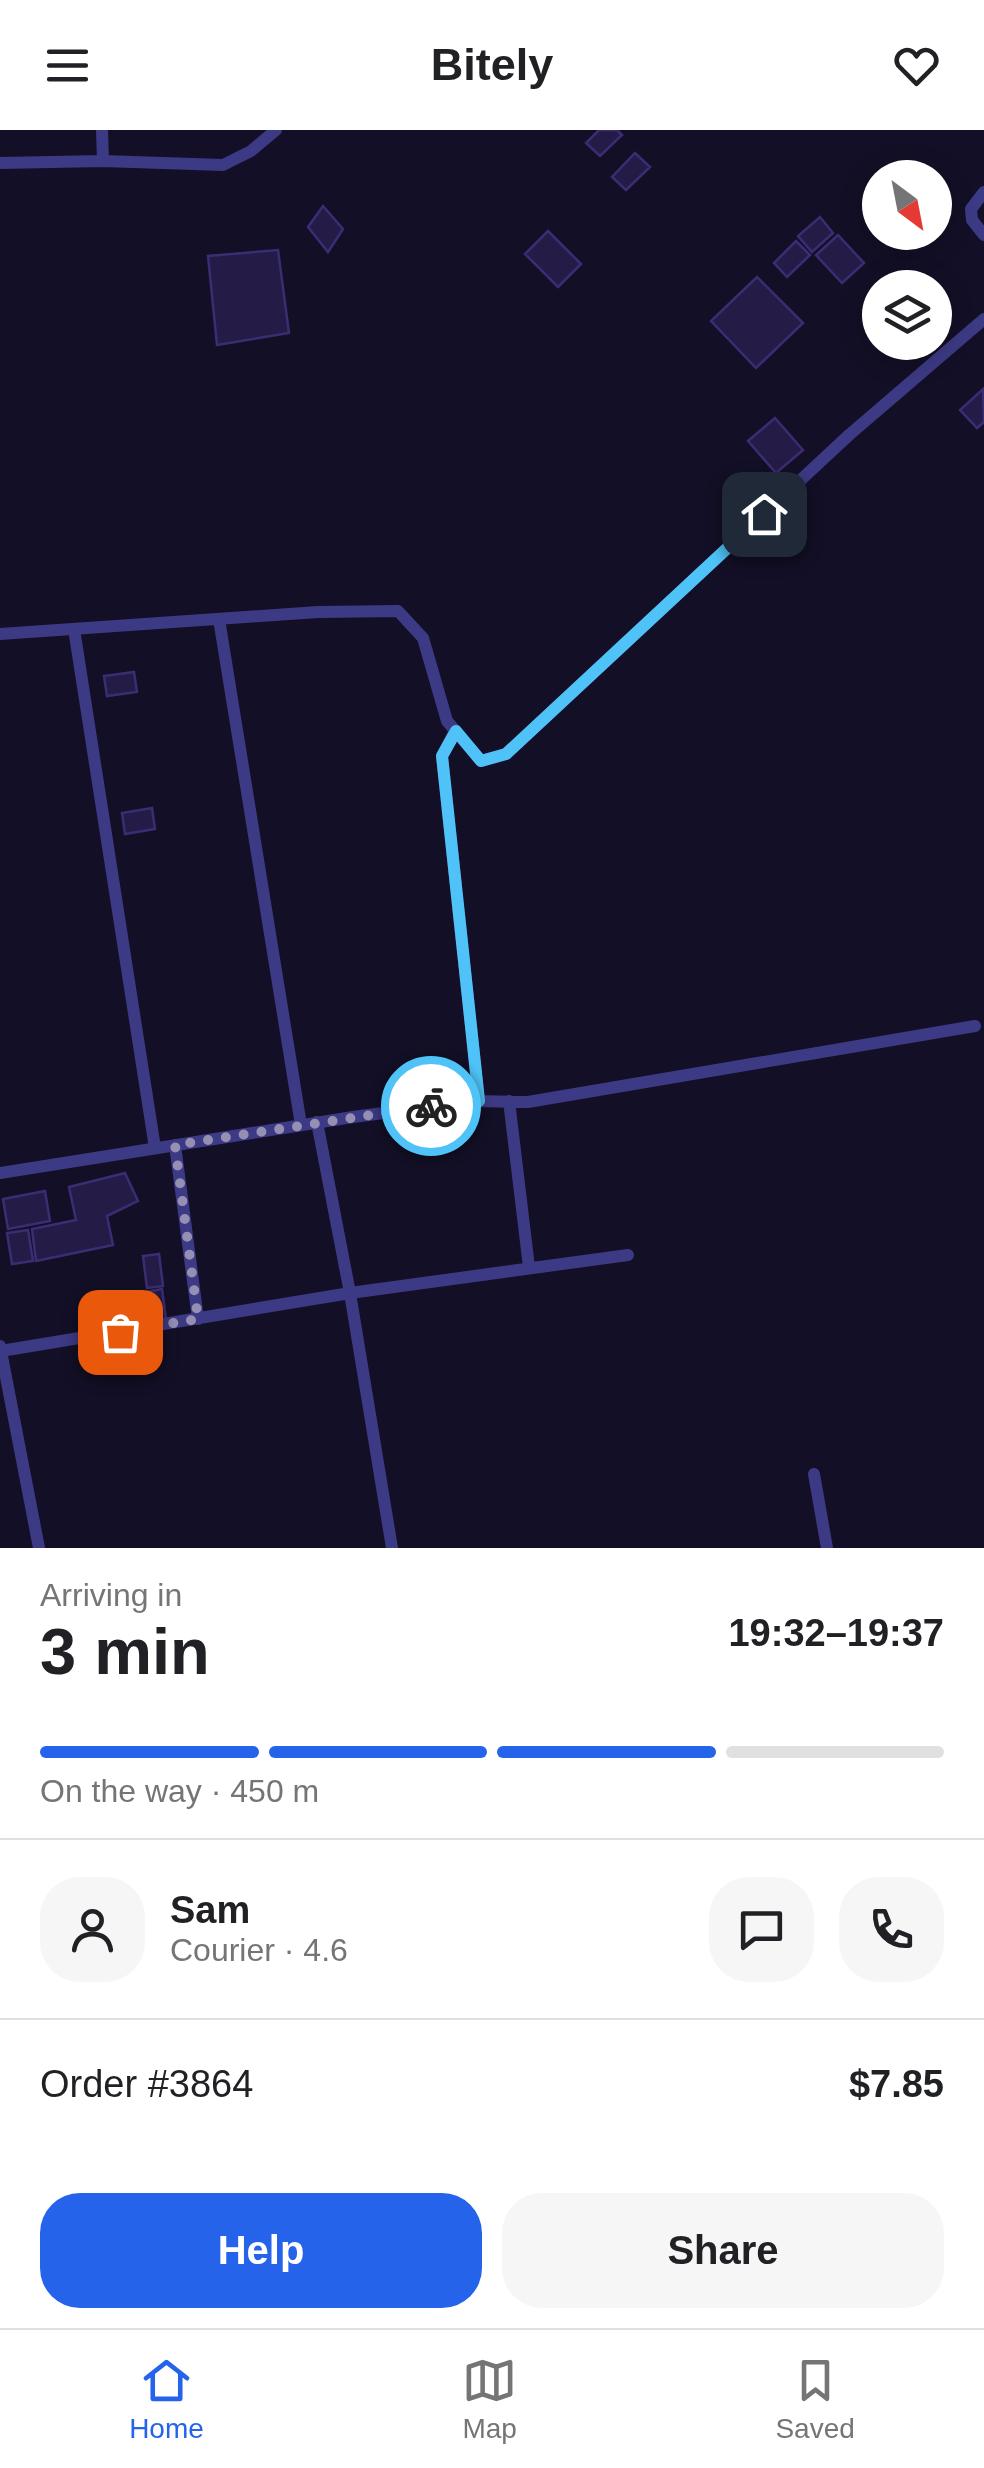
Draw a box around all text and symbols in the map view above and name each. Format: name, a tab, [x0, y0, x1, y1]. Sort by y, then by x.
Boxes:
icon: menu	[40, 38, 95, 93]
icon: heart	[889, 38, 944, 93]
text: Bitely	[431, 39, 553, 90]
north arrow	[862, 160, 952, 250]
map controls	[862, 160, 952, 360]
button: layers	[862, 270, 952, 360]
pin	[722, 472, 807, 557]
icon: home	[737, 487, 792, 542]
courier	[381, 1056, 481, 1156]
icon: bike	[404, 1079, 459, 1134]
pin	[78, 1290, 163, 1375]
icon: bag	[93, 1305, 148, 1360]
text: Arriving in	[40, 1577, 182, 1613]
text: 19:32–19:37	[728, 1612, 944, 1654]
text: 3 min	[40, 1615, 210, 1688]
text: On the way · 450 m	[40, 1773, 319, 1809]
button: person	[40, 1877, 145, 1982]
button: chat	[709, 1877, 814, 1982]
button: phone	[839, 1877, 944, 1982]
text: Sam	[170, 1889, 250, 1931]
text: Courier · 4.6	[170, 1932, 348, 1968]
text: Order #3864	[40, 2063, 253, 2105]
text: $7.85	[849, 2063, 944, 2105]
button: Help	[40, 2193, 482, 2308]
button: Share	[502, 2193, 944, 2308]
tab: Home	[129, 2353, 204, 2445]
tab: Map	[462, 2353, 517, 2445]
tab: Saved	[775, 2353, 855, 2445]

